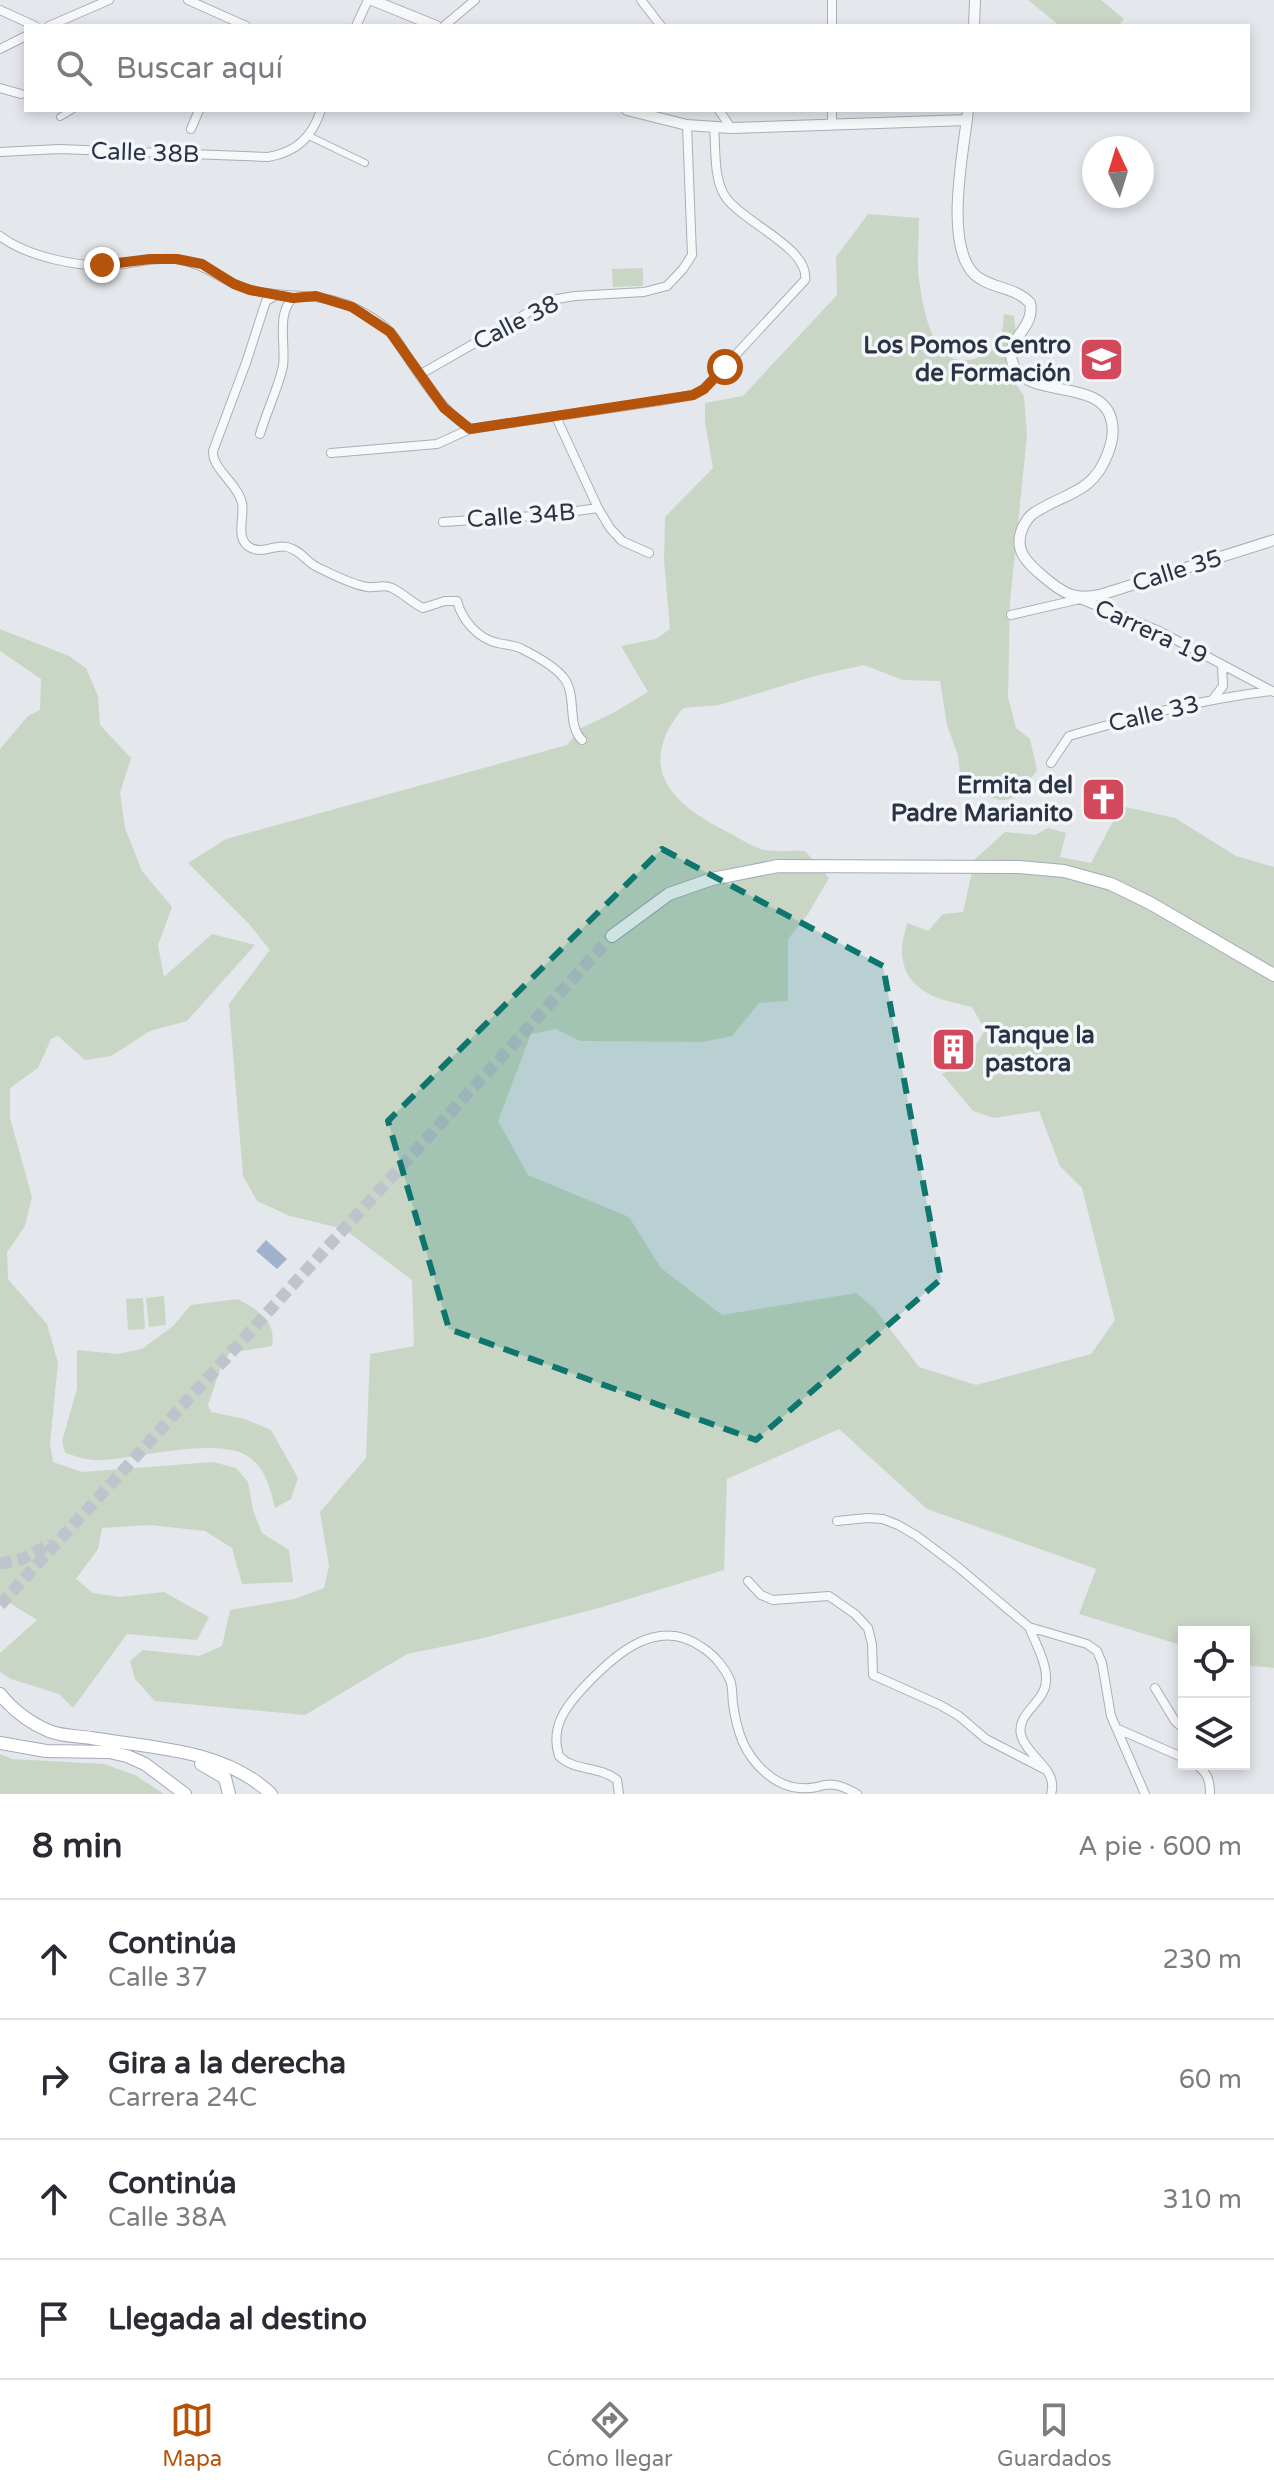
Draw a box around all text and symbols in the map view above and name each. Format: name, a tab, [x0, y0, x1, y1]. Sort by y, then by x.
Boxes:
search box	[24, 24, 1250, 112]
icon: search	[52, 46, 96, 90]
text: Buscar aquí	[116, 50, 283, 87]
north arrow	[1082, 136, 1154, 208]
street label: Calle 38B	[90, 137, 200, 169]
route end	[84, 247, 120, 283]
street label: Calle 38	[468, 289, 564, 357]
place label: Los Pomos Centro de Formación	[863, 331, 1071, 388]
school or university icon: Los Pomos Centro de Formación	[1078, 335, 1126, 383]
route start	[707, 349, 743, 385]
street label: Calle 34B	[466, 498, 576, 534]
street label: Calle 35	[1129, 544, 1225, 598]
street label: Carrera 19	[1090, 593, 1212, 671]
street label: Calle 33	[1106, 690, 1202, 738]
place label: Ermita del Padre Marianito	[891, 771, 1073, 828]
church icon: Ermita del Padre Marianito	[1080, 775, 1128, 823]
place label: Tanque la pastora	[984, 1021, 1095, 1078]
building icon: Tanque la pastora	[930, 1025, 978, 1073]
map controls	[1178, 1626, 1250, 1770]
button: locate	[1178, 1626, 1250, 1698]
button: layers	[1178, 1698, 1250, 1770]
text: 8 min	[32, 1826, 123, 1867]
text: A pie · 600 m	[1078, 1831, 1242, 1862]
text: Continúa	[108, 1925, 237, 1962]
icon: ahead	[32, 1937, 76, 1981]
text: 230 m	[1162, 1944, 1242, 1975]
text: Calle 37	[108, 1962, 208, 1993]
text: Gira a la derecha	[108, 2045, 346, 2082]
icon: right	[32, 2057, 76, 2101]
text: 60 m	[1179, 2064, 1242, 2095]
text: Carrera 24C	[108, 2082, 257, 2113]
text: Continúa	[108, 2165, 237, 2202]
icon: ahead	[32, 2177, 76, 2221]
text: 310 m	[1162, 2184, 1242, 2215]
text: Calle 38A	[108, 2202, 227, 2233]
icon: arrive	[32, 2297, 76, 2341]
text: Llegada al destino	[108, 2301, 367, 2338]
tab: Mapa	[162, 2398, 222, 2472]
tab: Cómo llegar	[547, 2398, 672, 2472]
tab: Guardados	[997, 2398, 1112, 2472]

